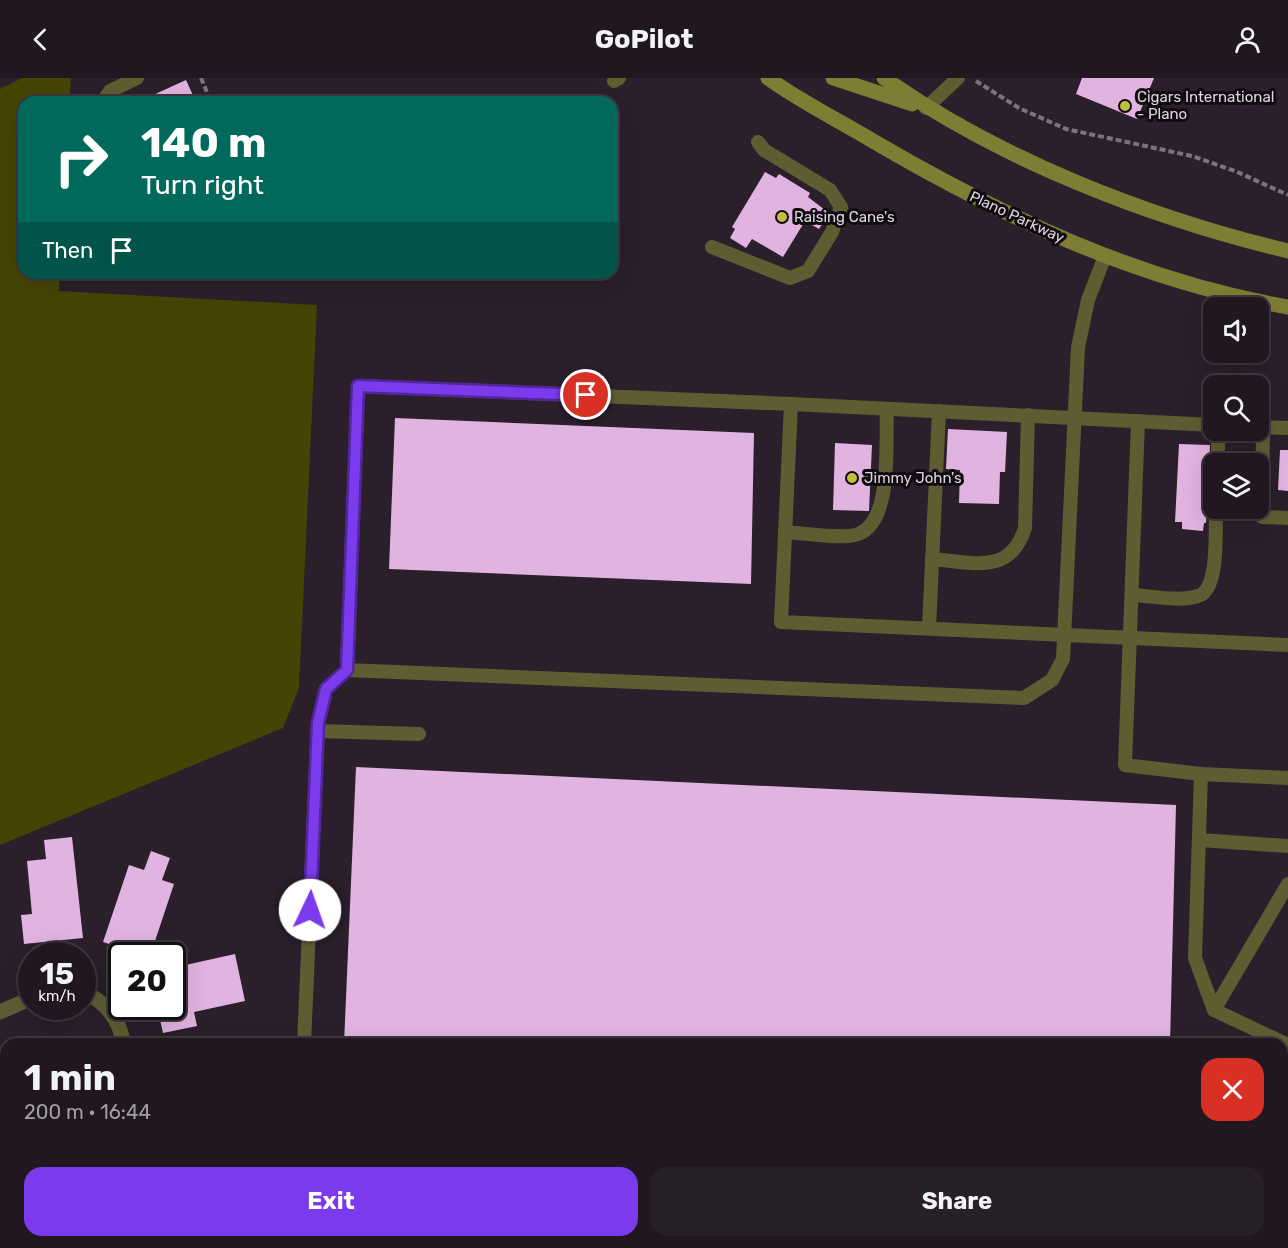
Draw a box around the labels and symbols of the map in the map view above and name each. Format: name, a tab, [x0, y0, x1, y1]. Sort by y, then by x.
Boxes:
place label: Cigars International - Plano	[1137, 88, 1274, 123]
marker: Cigars International - Plano	[1118, 99, 1132, 113]
street label: Plano Parkway	[967, 187, 1067, 247]
place label: Raising Cane's	[794, 208, 895, 226]
marker: Raising Cane's	[775, 210, 789, 224]
pin	[560, 369, 611, 420]
place label: Jimmy John's	[864, 469, 962, 487]
marker: Jimmy John's	[845, 471, 859, 485]
position arrow	[278, 878, 342, 942]
speed limit sign: 20	[108, 942, 186, 1020]

